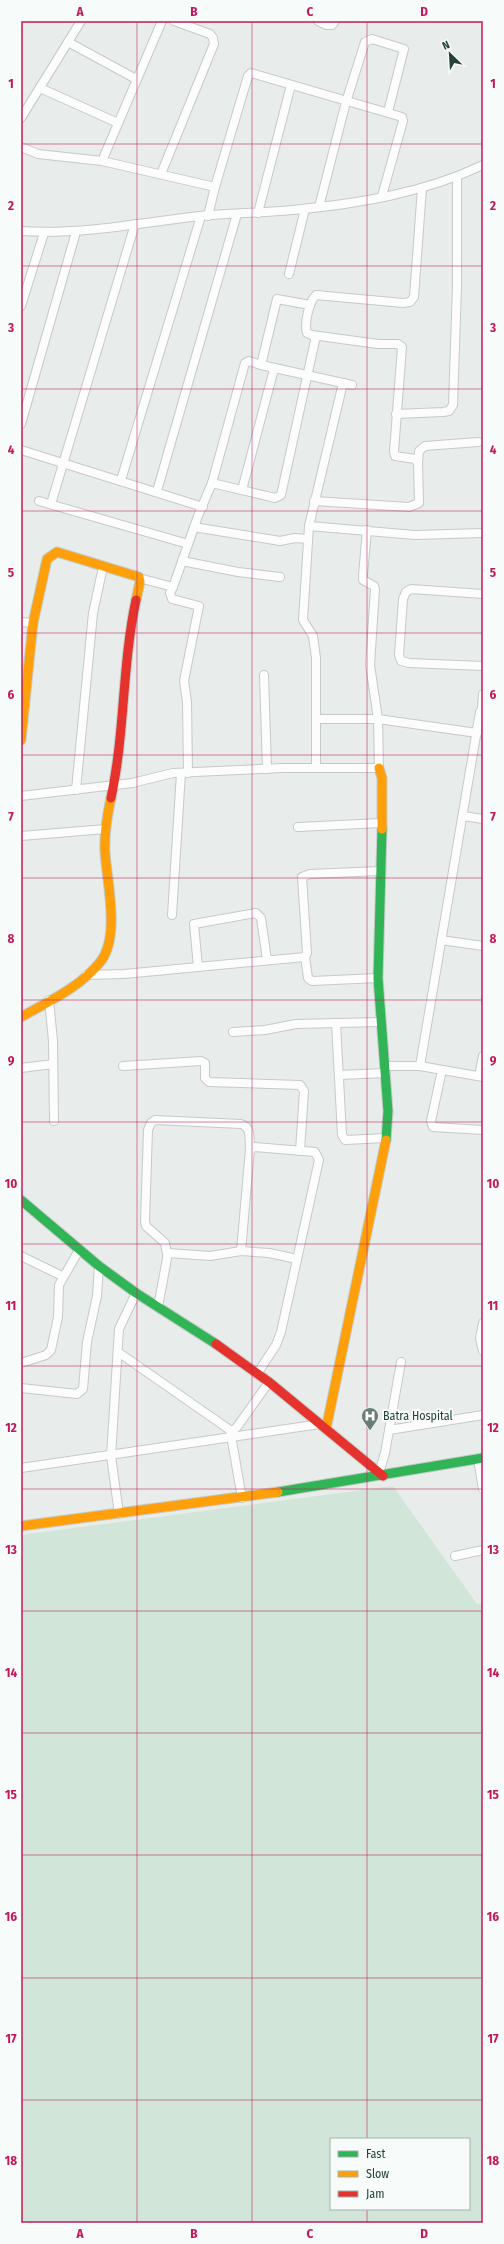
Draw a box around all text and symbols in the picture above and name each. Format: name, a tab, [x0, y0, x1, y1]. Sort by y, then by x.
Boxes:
text: A	[75, 4, 84, 19]
text: B	[190, 4, 198, 19]
text: C	[307, 4, 314, 19]
text: D	[420, 4, 428, 19]
north arrow	[430, 34, 470, 74]
text: N	[440, 38, 452, 53]
text: 1	[8, 76, 14, 91]
text: 1	[490, 76, 496, 91]
text: 2	[7, 198, 14, 213]
text: 2	[489, 198, 496, 213]
text: 3	[7, 320, 14, 335]
text: 3	[489, 320, 496, 335]
text: 4	[8, 442, 15, 457]
text: 4	[490, 442, 497, 457]
text: 5	[8, 565, 14, 580]
text: 5	[490, 565, 496, 580]
text: 6	[8, 687, 15, 702]
text: 6	[490, 687, 497, 702]
text: 7	[8, 809, 14, 824]
text: 7	[490, 809, 496, 824]
text: 8	[8, 931, 15, 946]
text: 8	[490, 931, 497, 946]
text: 9	[8, 1053, 15, 1068]
text: 9	[490, 1053, 497, 1068]
text: 10	[5, 1176, 17, 1191]
text: 10	[487, 1176, 499, 1191]
text: 11	[6, 1298, 16, 1313]
text: 11	[488, 1298, 498, 1313]
hospital icon: Batra Hospital	[360, 1406, 380, 1431]
place label: Batra Hospital	[383, 1409, 453, 1423]
text: 12	[5, 1420, 17, 1435]
text: 12	[487, 1420, 499, 1435]
text: 13	[5, 1542, 17, 1557]
text: 13	[487, 1542, 499, 1557]
text: 14	[5, 1665, 17, 1680]
text: 14	[487, 1665, 499, 1680]
text: 15	[5, 1787, 17, 1802]
text: 15	[487, 1787, 499, 1802]
text: 16	[5, 1909, 17, 1924]
text: 16	[487, 1909, 499, 1924]
text: 17	[5, 2031, 17, 2046]
text: 17	[487, 2031, 499, 2046]
legend	[330, 2138, 470, 2210]
text: Fast	[366, 2147, 385, 2161]
text: 18	[5, 2153, 17, 2168]
text: 18	[487, 2153, 499, 2168]
text: Slow	[366, 2167, 389, 2181]
text: Jam	[366, 2187, 384, 2201]
text: A	[75, 2226, 84, 2241]
text: B	[190, 2226, 198, 2241]
text: C	[307, 2226, 314, 2241]
text: D	[420, 2226, 428, 2241]

